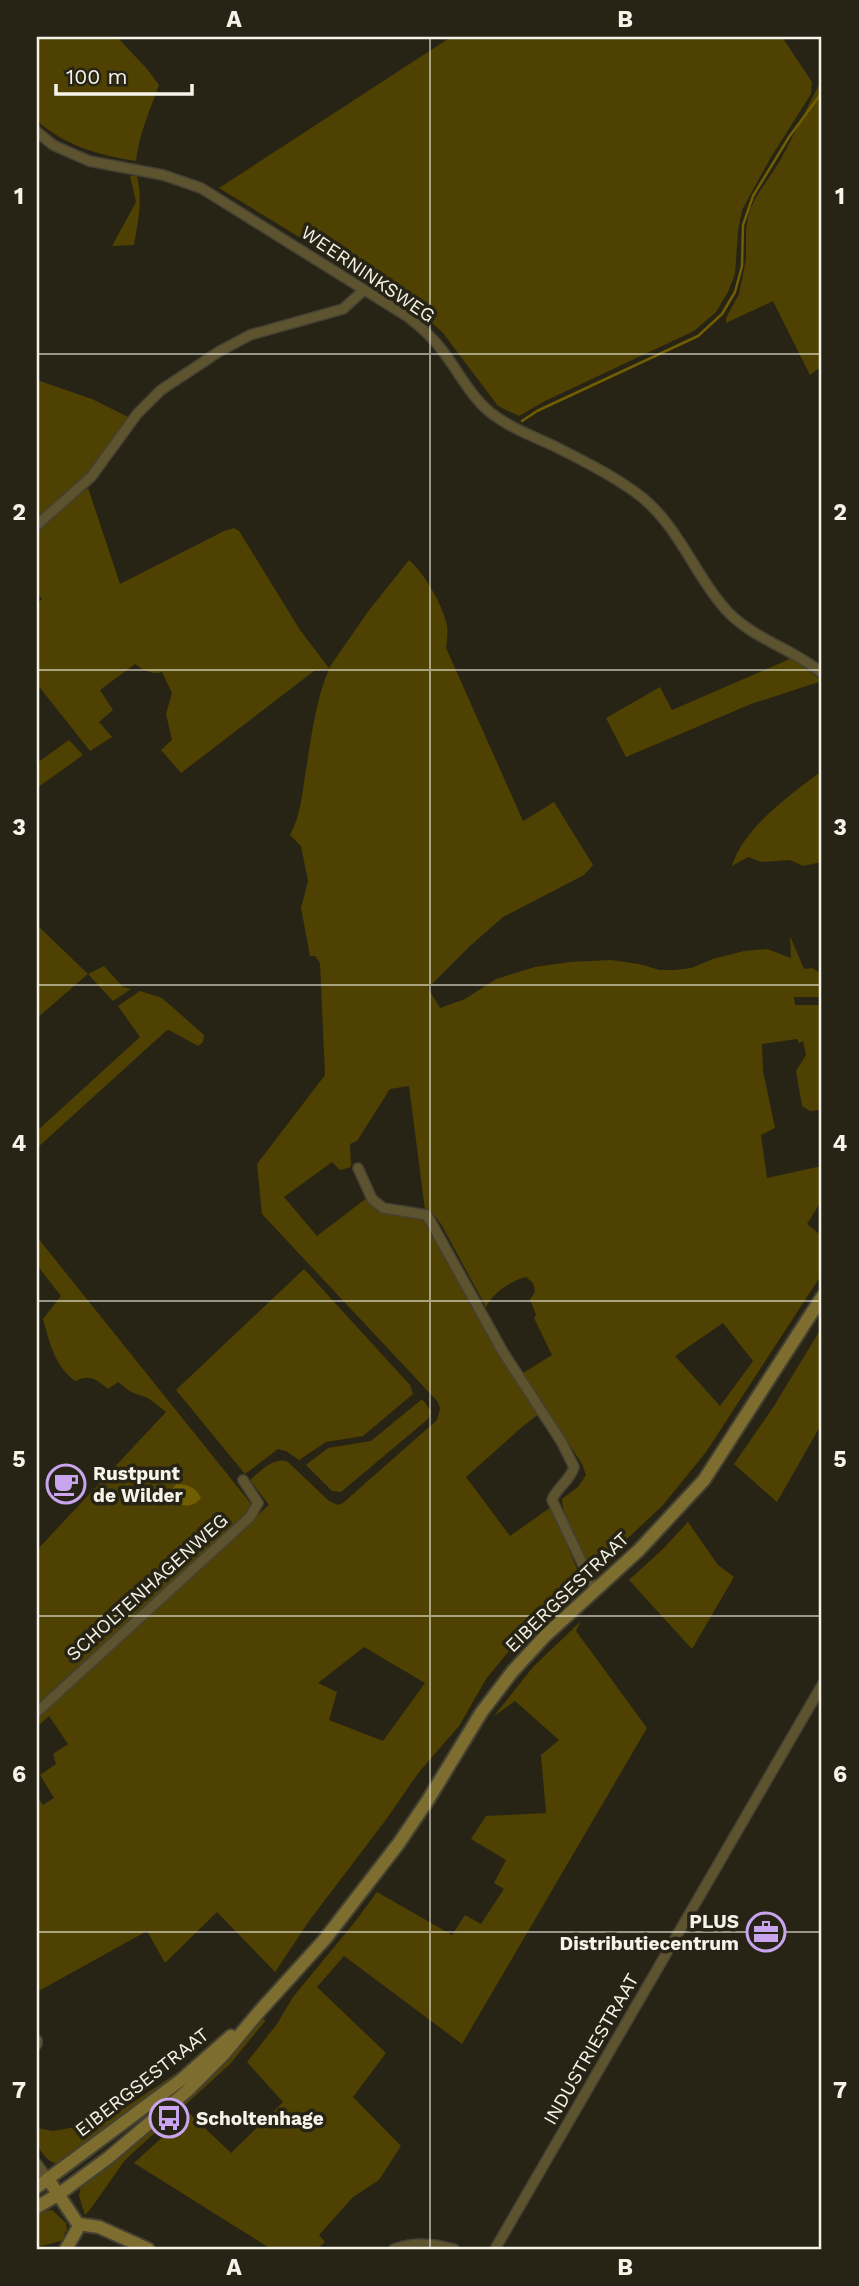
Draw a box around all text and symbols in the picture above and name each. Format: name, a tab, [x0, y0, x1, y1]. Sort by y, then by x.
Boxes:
text: A	[226, 6, 242, 33]
text: B	[617, 6, 633, 33]
scale bar	[56, 52, 192, 96]
text: 100 m	[66, 64, 128, 89]
text: 1	[14, 183, 24, 210]
text: 1	[835, 183, 845, 210]
street label: WEERNINKSWEG	[297, 221, 439, 327]
text: 2	[12, 499, 26, 526]
text: 2	[833, 499, 847, 526]
text: 3	[12, 814, 26, 841]
text: 3	[833, 814, 847, 841]
text: 4	[12, 1130, 27, 1157]
text: 4	[833, 1130, 848, 1157]
text: 5	[12, 1446, 26, 1473]
text: 5	[833, 1446, 847, 1473]
place label: Rustpunt de Wilder	[93, 1462, 184, 1507]
cafe icon: Rustpunt de Wilder	[45, 1463, 87, 1505]
street label: SCHOLTENHAGENWEG	[61, 1508, 233, 1666]
street label: EIBERGSESTRAAT	[500, 1527, 634, 1657]
text: 6	[12, 1761, 26, 1788]
text: 6	[833, 1761, 847, 1788]
place label: PLUS Distributiecentrum	[560, 1910, 739, 1955]
office icon: PLUS Distributiecentrum	[745, 1911, 787, 1953]
street label: INDUSTRIESTRAAT	[538, 1969, 644, 2129]
street label: EIBERGSESTRAAT	[71, 2023, 213, 2141]
text: 7	[12, 2077, 26, 2104]
text: 7	[833, 2077, 847, 2104]
bus stop icon: Scholtenhage	[148, 2097, 190, 2139]
place label: Scholtenhage	[196, 2107, 324, 2130]
text: A	[226, 2254, 242, 2281]
text: B	[617, 2254, 633, 2281]

